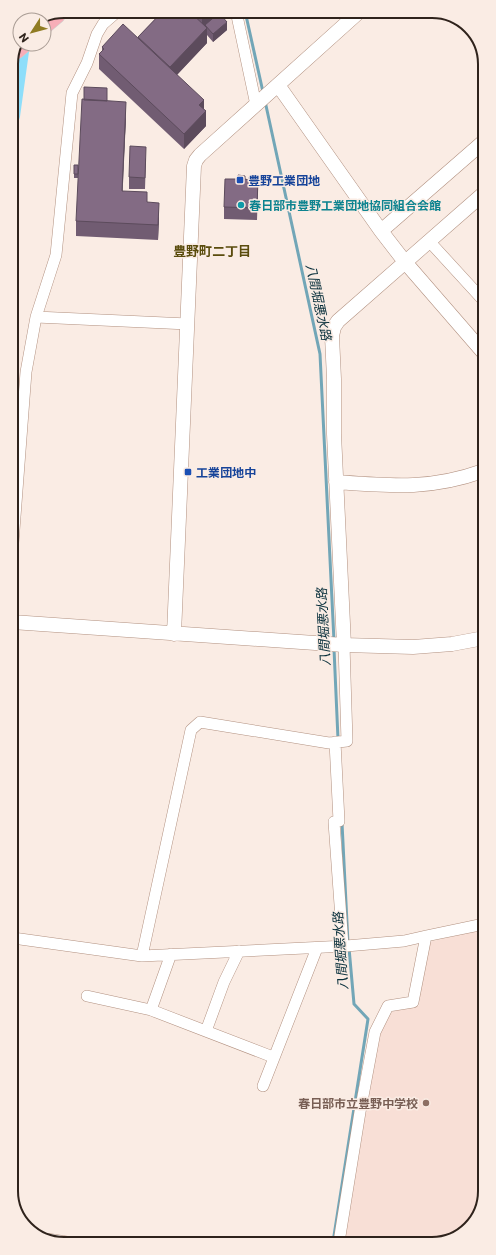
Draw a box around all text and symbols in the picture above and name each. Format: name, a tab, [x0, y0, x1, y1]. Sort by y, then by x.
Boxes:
north arrow	[12, 12, 52, 52]
text: N	[16, 31, 31, 45]
place label: 豊野工業団地	[248, 173, 320, 187]
marker: 豊野工業団地	[235, 175, 245, 185]
place label: 春日部市豊野工業団地協同組合会館	[249, 198, 441, 212]
marker: 春日部市豊野工業団地協同組合会館	[236, 200, 246, 210]
district label: 豊野町二丁目	[173, 243, 251, 259]
water label: 八間堀悪水路	[303, 262, 335, 343]
place label: 工業団地中	[196, 465, 256, 479]
marker: 工業団地中	[183, 467, 193, 477]
water label: 八間堀悪水路	[313, 587, 333, 666]
water label: 八間堀悪水路	[329, 911, 351, 990]
place label: 春日部市立豊野中学校	[298, 1096, 418, 1110]
marker: 春日部市立豊野中学校	[421, 1098, 431, 1108]

